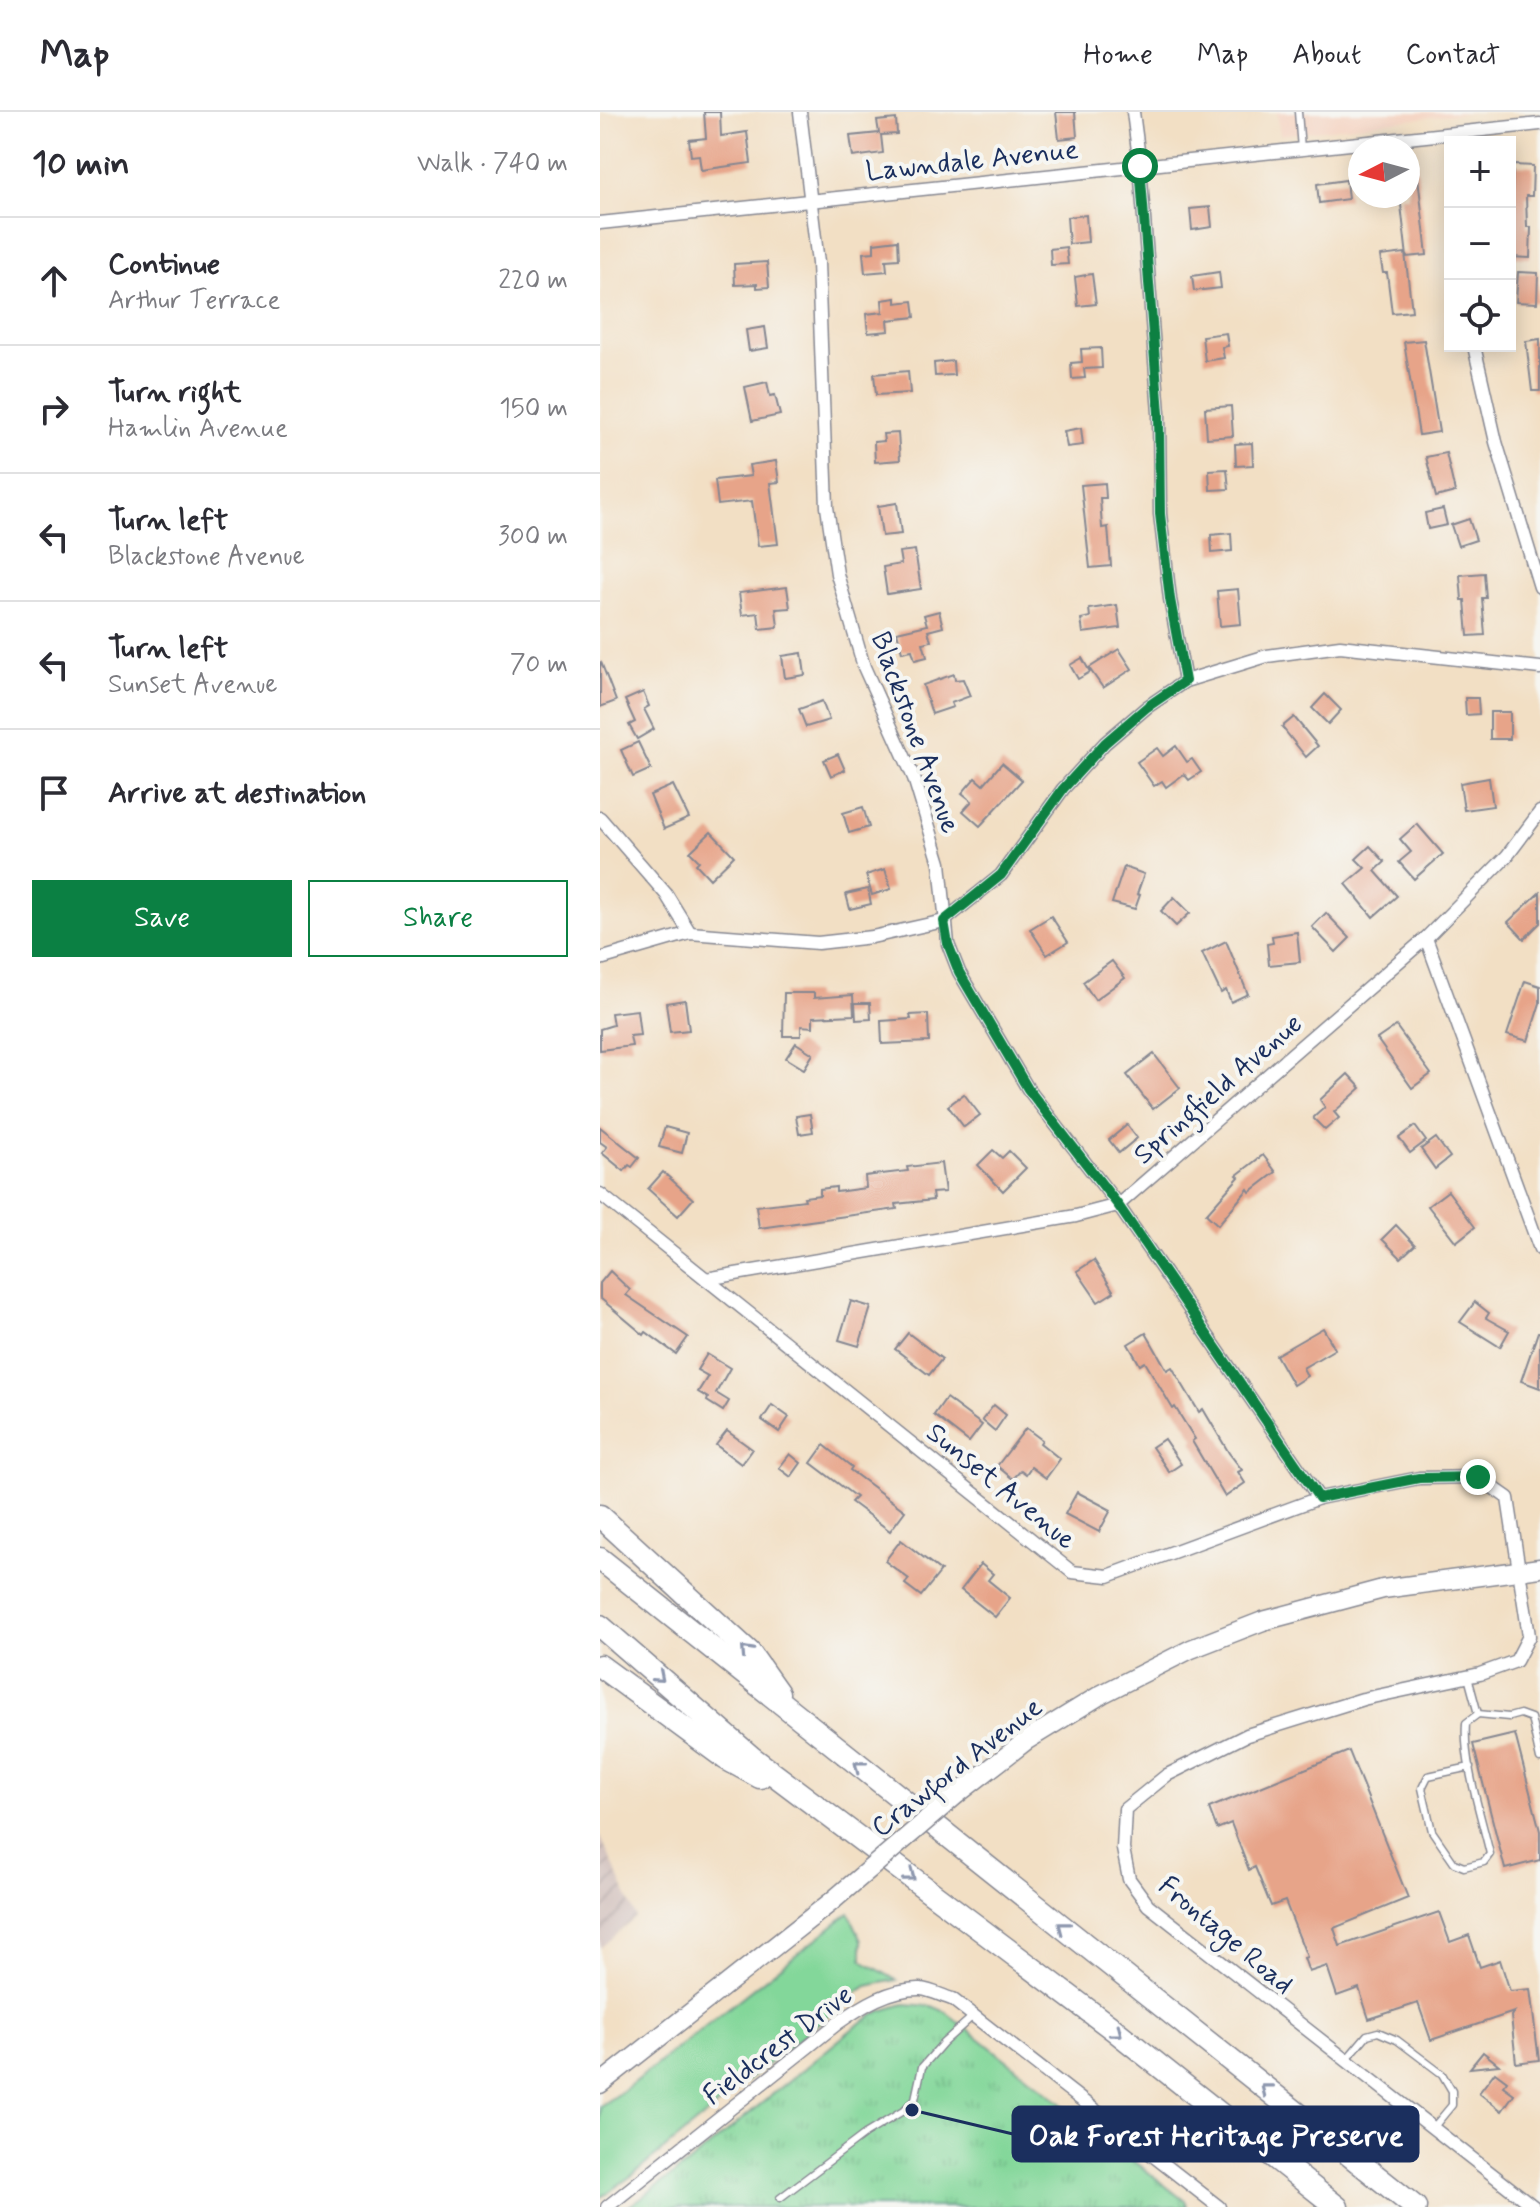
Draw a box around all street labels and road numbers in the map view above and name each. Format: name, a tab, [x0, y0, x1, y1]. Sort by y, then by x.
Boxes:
street label: Lawndale Avenue	[864, 132, 1080, 191]
street label: Blackstone Avenue	[861, 627, 968, 839]
street label: Springfield Avenue	[1126, 1006, 1313, 1176]
street label: Sunset Avenue	[918, 1415, 1083, 1559]
street label: Crawford Avenue	[864, 1689, 1052, 1848]
street label: Frontage Road	[1149, 1868, 1301, 2005]
street label: Fieldcrest Drive	[696, 1978, 861, 2114]

